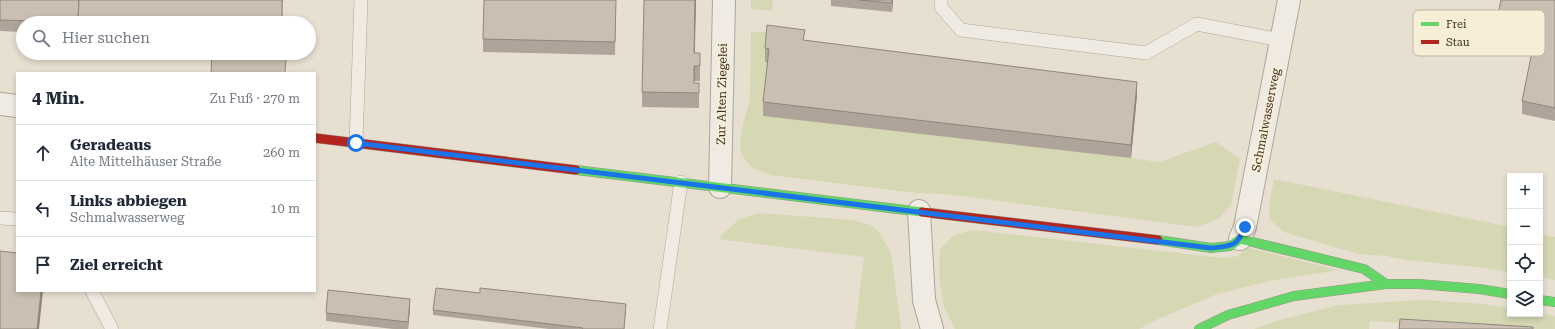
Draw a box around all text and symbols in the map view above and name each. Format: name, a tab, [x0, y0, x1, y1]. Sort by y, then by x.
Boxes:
legend	[1413, 10, 1545, 56]
search box	[16, 16, 316, 60]
text: Frei	[1446, 18, 1467, 31]
icon: search	[30, 27, 52, 49]
text: Hier suchen	[62, 29, 150, 47]
text: Stau	[1446, 36, 1470, 49]
street label: Zur Alten Ziegelei	[714, 43, 730, 145]
street label: Schmalwasserweg	[1249, 67, 1283, 173]
text: 4 Min.	[32, 88, 85, 108]
text: Zu Fuß · 270 m	[210, 91, 300, 106]
route start	[347, 134, 365, 152]
text: Geradeaus	[70, 136, 151, 154]
icon: ahead	[32, 142, 54, 164]
text: 260 m	[263, 145, 300, 160]
text: Alte Mittelhäuser Straße	[70, 154, 221, 169]
map controls	[1507, 173, 1543, 317]
button: +	[1507, 173, 1543, 209]
text: Links abbiegen	[70, 192, 187, 210]
icon: left	[32, 198, 54, 220]
text: 10 m	[270, 201, 300, 216]
button: −	[1507, 209, 1543, 245]
text: Schmalwasserweg	[70, 210, 184, 225]
route end	[1236, 218, 1254, 236]
button: locate	[1507, 245, 1543, 281]
icon: arrive	[32, 254, 54, 276]
text: Ziel erreicht	[70, 256, 163, 274]
button: layers	[1507, 281, 1543, 317]

